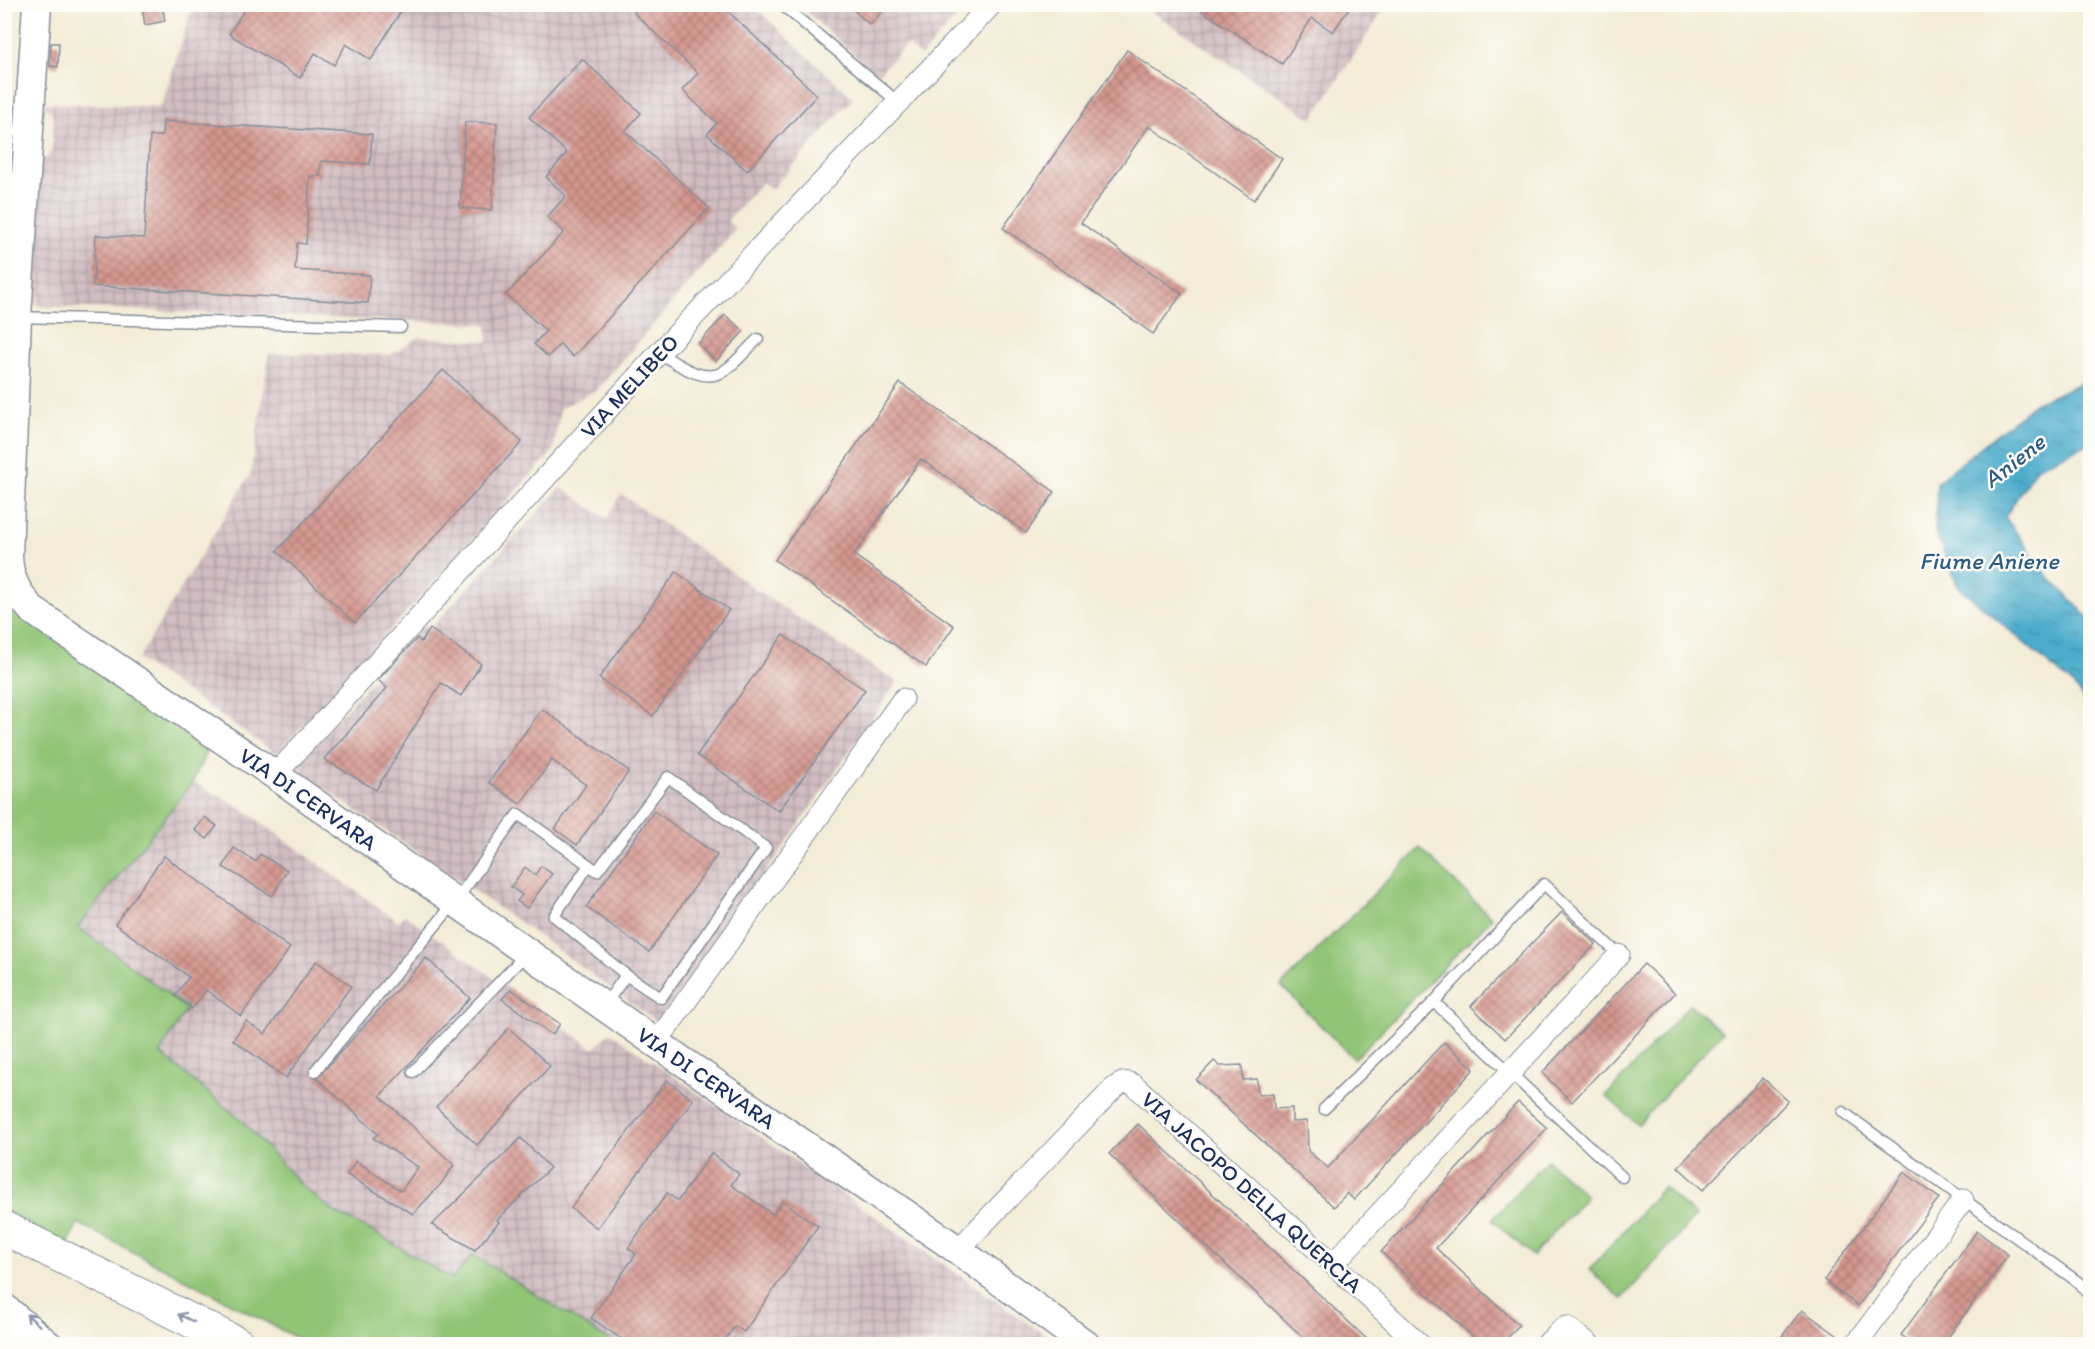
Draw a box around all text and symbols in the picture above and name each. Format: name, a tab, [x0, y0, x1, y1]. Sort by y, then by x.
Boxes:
street label: VIA MELIBEO	[575, 329, 684, 444]
water label: Aniene	[1977, 426, 2052, 494]
water label: Fiume Aniene	[1919, 546, 2060, 575]
street label: VIA DI CERVARA	[234, 742, 382, 857]
street label: VIA DI CERVARA	[632, 1021, 781, 1135]
street label: VIA JACOPO DELLA QUERCIA	[1136, 1086, 1368, 1299]
one-way arrow	[177, 1312, 195, 1324]
one-way arrow	[26, 1313, 41, 1327]

